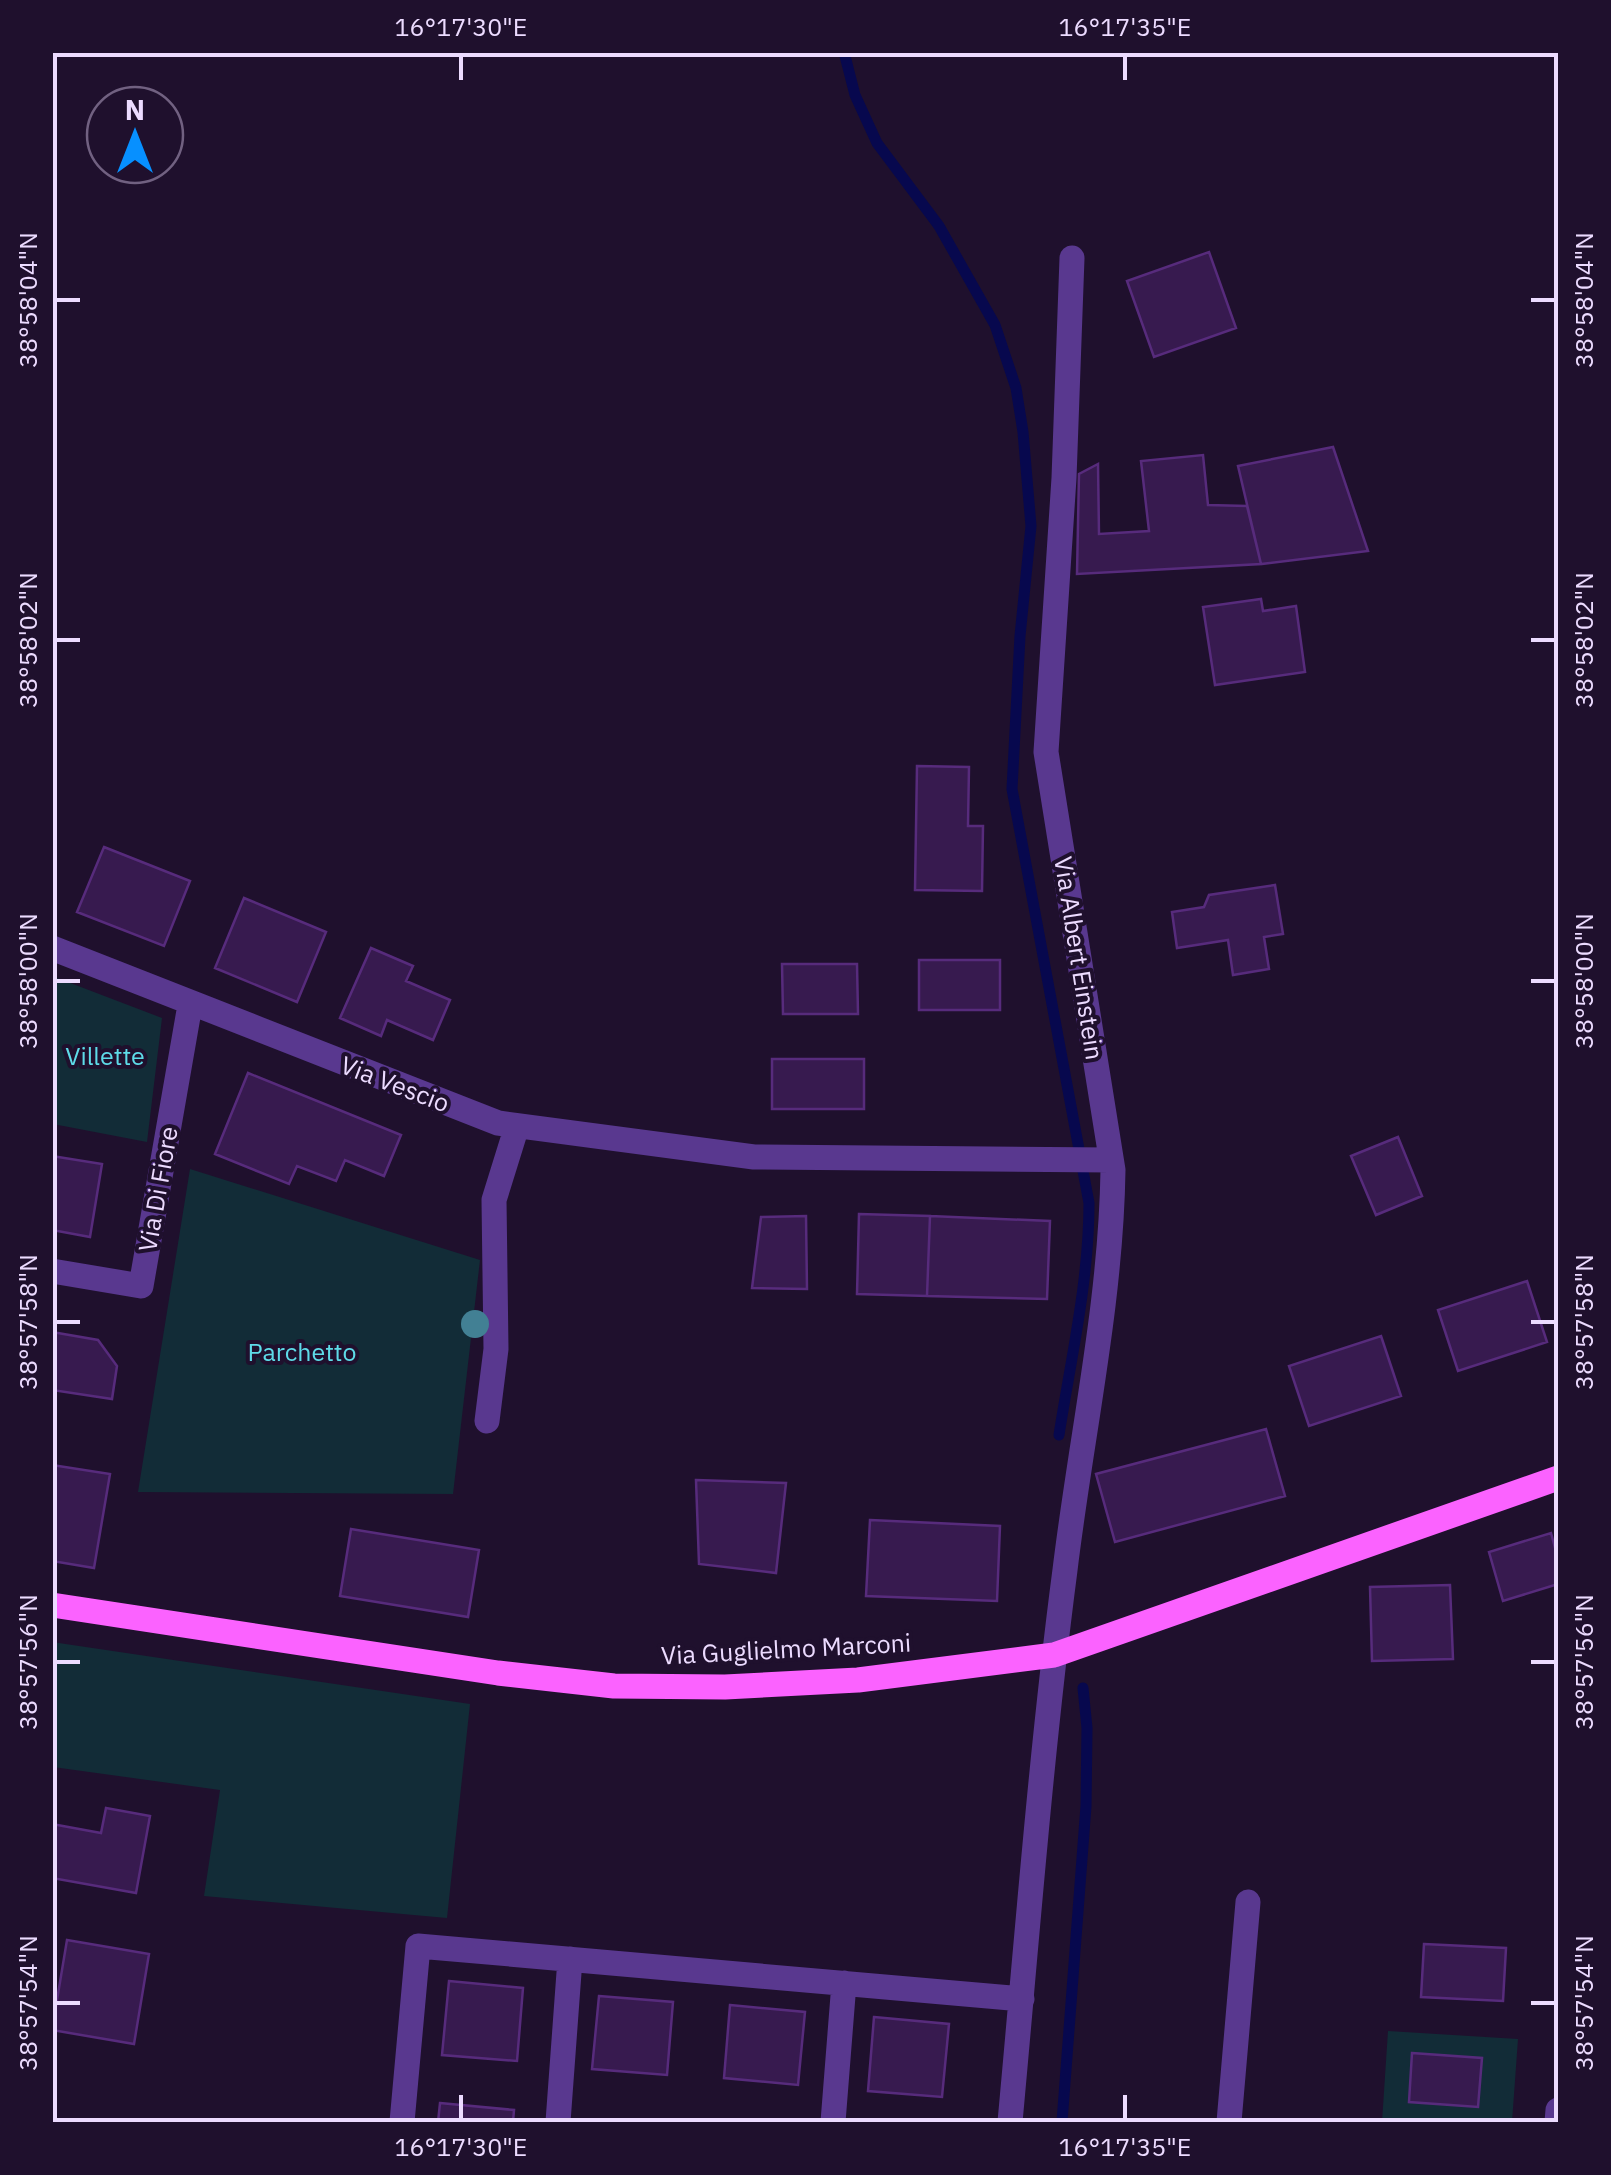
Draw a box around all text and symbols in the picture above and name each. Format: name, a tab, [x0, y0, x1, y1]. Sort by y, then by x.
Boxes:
text: 16°17'30"E	[395, 10, 527, 43]
text: 16°17'35"E	[1059, 10, 1191, 43]
north arrow	[85, 85, 185, 185]
text: N	[125, 91, 145, 128]
text: 38°58'04"N	[11, 232, 44, 368]
text: 38°58'04"N	[1567, 232, 1600, 368]
text: 38°58'02"N	[11, 572, 44, 708]
text: 38°58'02"N	[1567, 572, 1600, 708]
street label: Via Albert Einstein	[1047, 854, 1112, 1062]
text: 38°58'00"N	[11, 913, 44, 1049]
text: 38°58'00"N	[1567, 913, 1600, 1049]
park label: Villette	[65, 1039, 145, 1072]
street label: Via Vescio	[336, 1048, 454, 1119]
street label: Via Di Fiore	[130, 1124, 185, 1254]
text: 38°57'58"N	[11, 1254, 44, 1390]
text: 38°57'58"N	[1567, 1254, 1600, 1390]
park label: Parchetto	[247, 1335, 357, 1368]
text: 38°57'56"N	[11, 1594, 44, 1730]
text: 38°57'56"N	[1567, 1594, 1600, 1730]
street label: Via Guglielmo Marconi	[660, 1625, 912, 1672]
text: 38°57'54"N	[11, 1935, 44, 2071]
text: 38°57'54"N	[1567, 1935, 1600, 2071]
text: 16°17'30"E	[395, 2130, 527, 2163]
text: 16°17'35"E	[1059, 2130, 1191, 2163]

